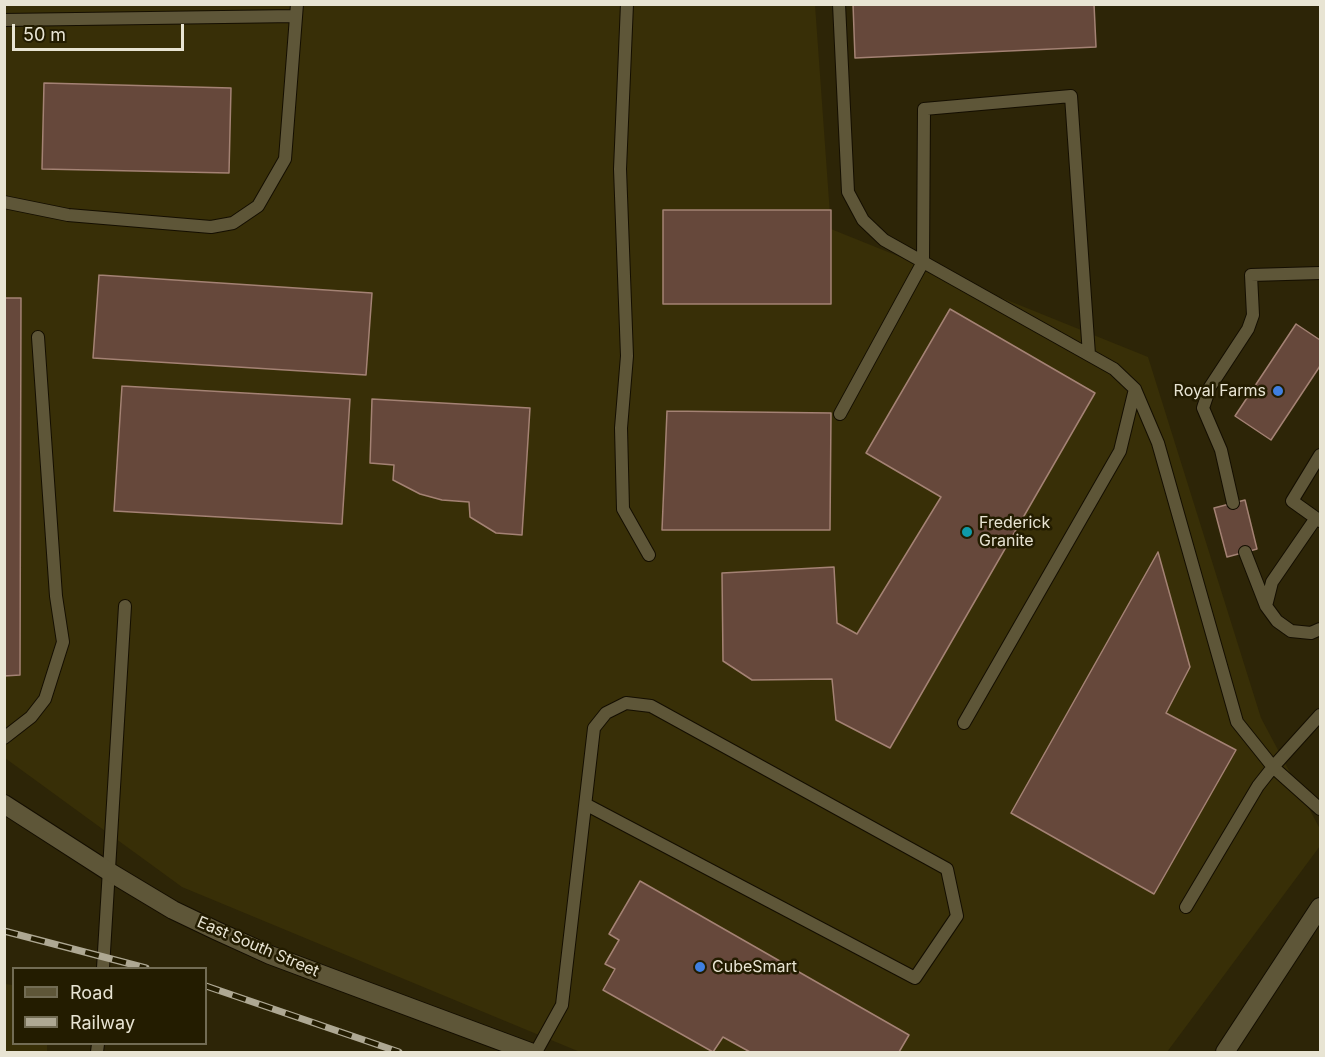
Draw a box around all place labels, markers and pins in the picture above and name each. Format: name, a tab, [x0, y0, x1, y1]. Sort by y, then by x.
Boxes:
place label: Royal Farms	[1174, 381, 1266, 401]
marker: Royal Farms	[1271, 384, 1285, 398]
place label: Frederick Granite	[979, 513, 1050, 551]
marker: Frederick Granite	[960, 525, 974, 539]
place label: CubeSmart	[712, 957, 797, 977]
marker: CubeSmart	[693, 960, 707, 974]

